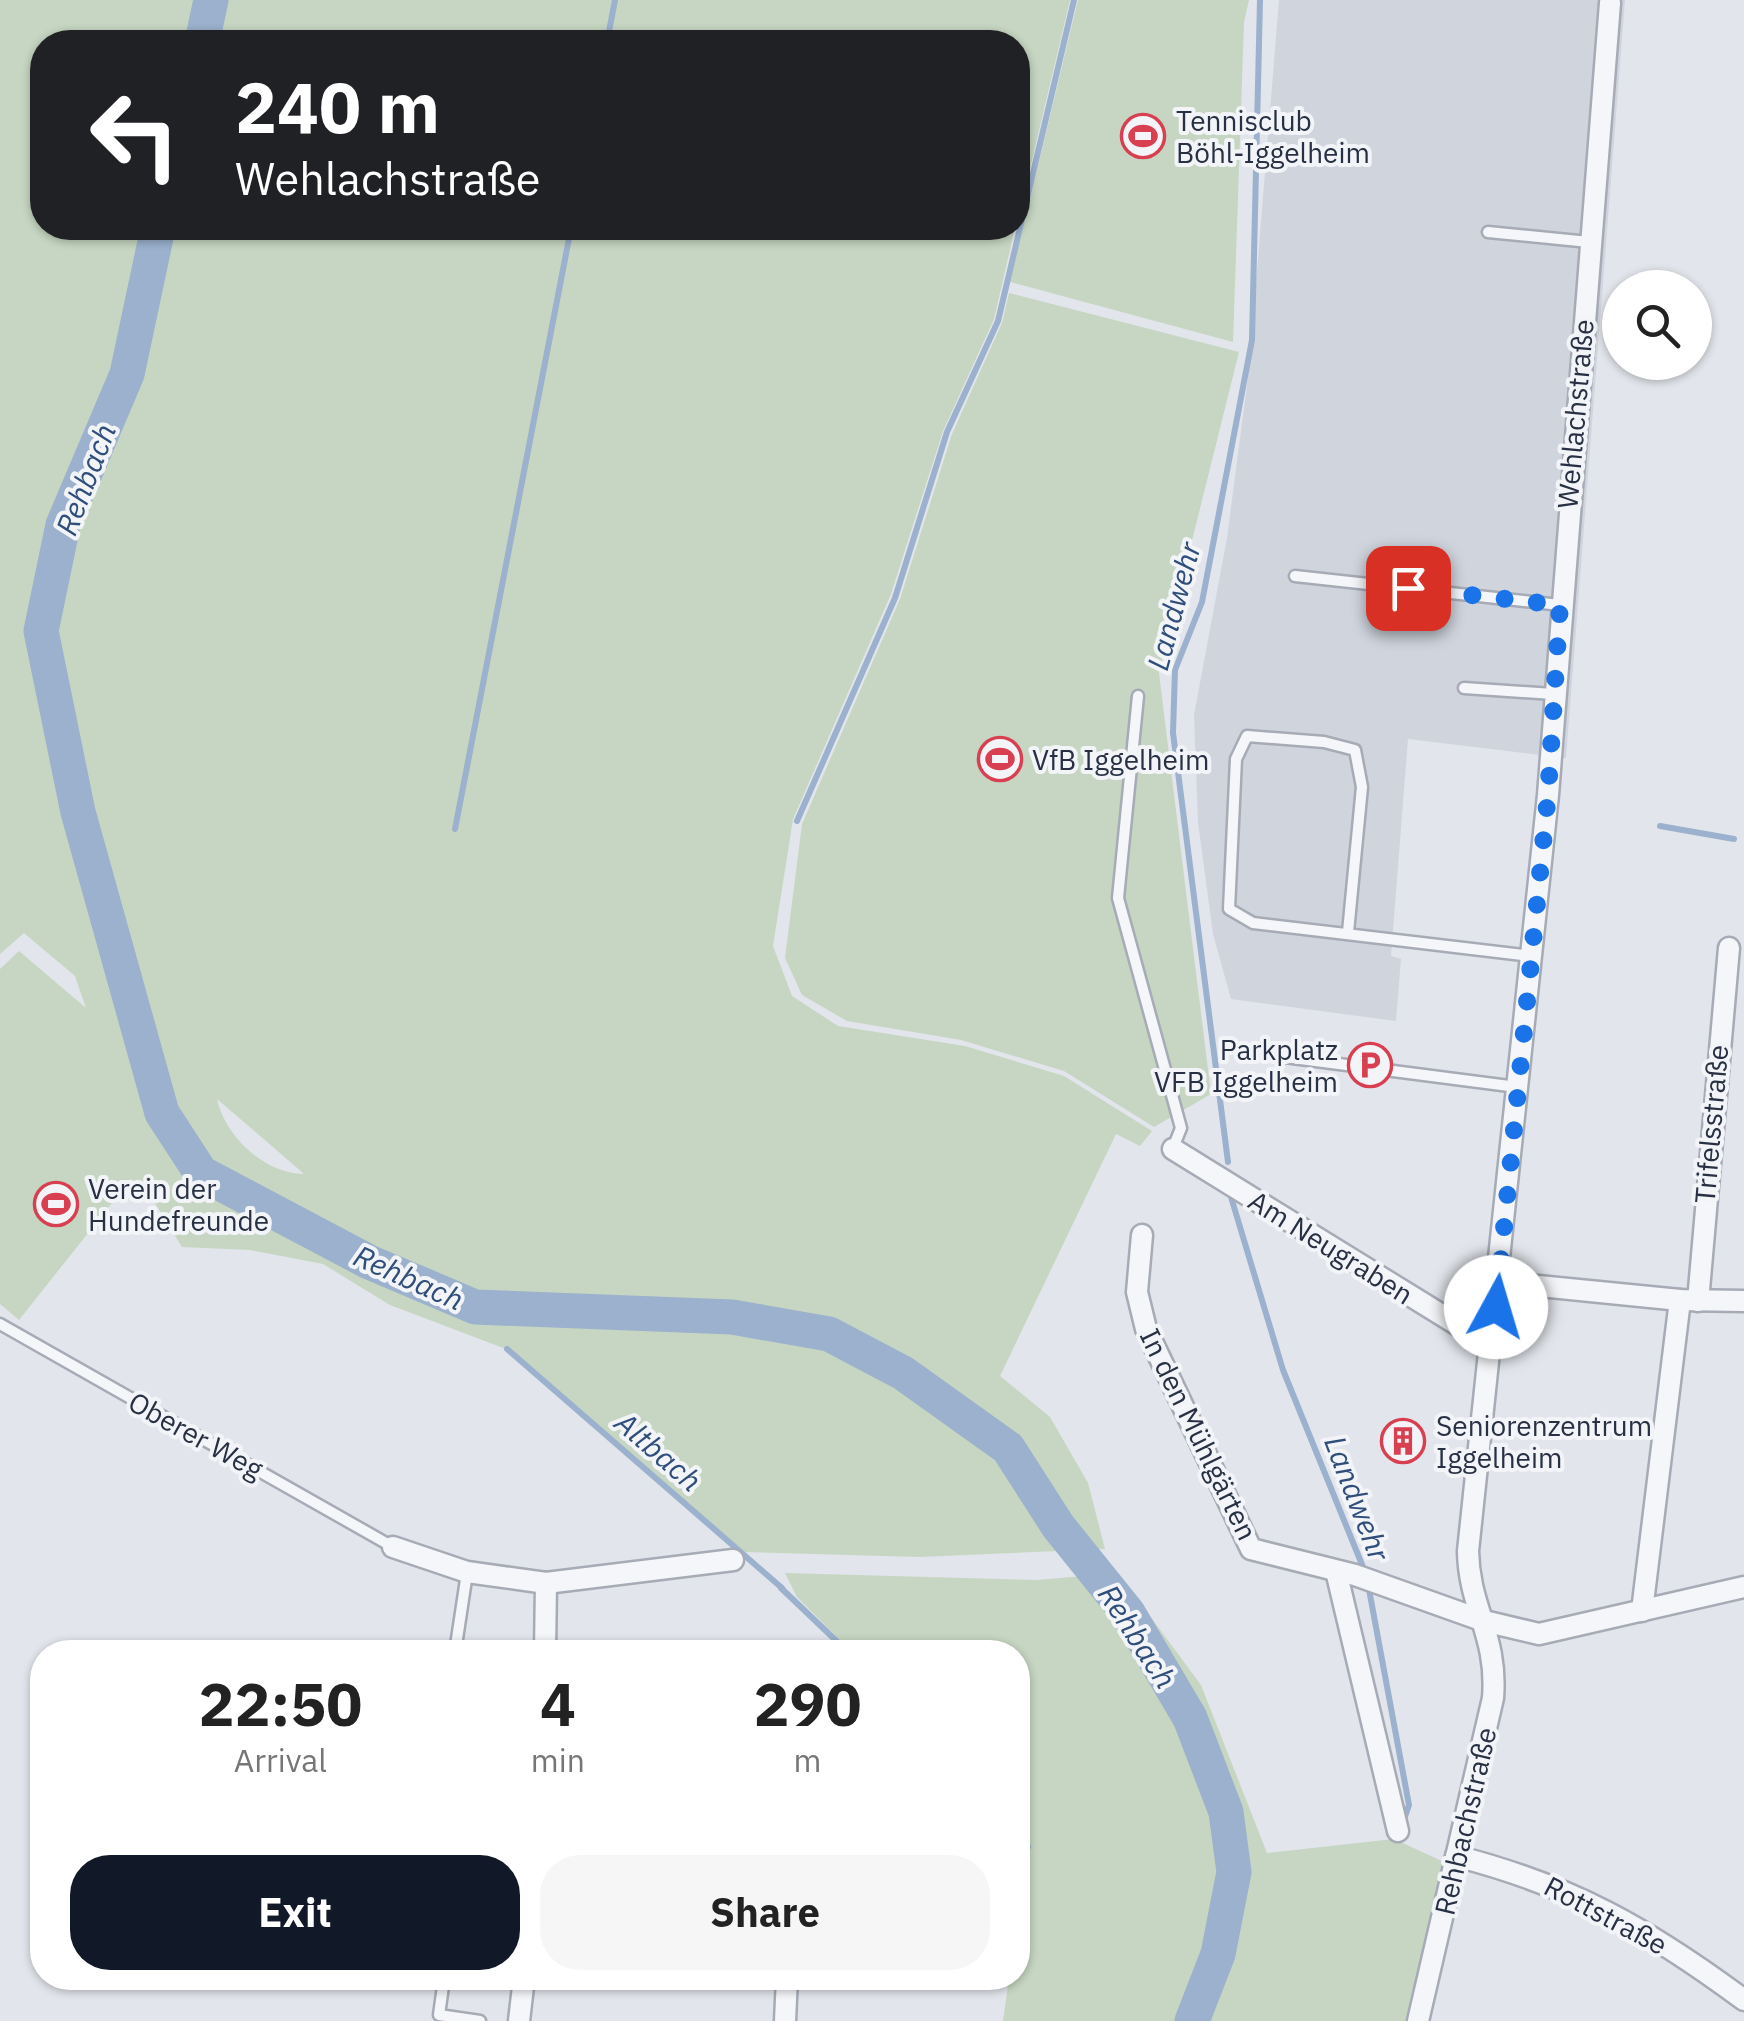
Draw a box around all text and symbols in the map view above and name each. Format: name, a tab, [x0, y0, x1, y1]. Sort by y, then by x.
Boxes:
text: 240 m	[235, 61, 440, 152]
icon: left	[70, 70, 200, 200]
place label: Tennisclub Böhl-Iggelheim	[1176, 102, 1370, 171]
sports icon: Tennisclub Böhl-Iggelheim	[1120, 113, 1166, 159]
text: Wehlachstraße	[235, 149, 540, 207]
map controls	[1602, 270, 1712, 380]
button: search	[1602, 270, 1712, 380]
street label: Wehlachstraße	[1548, 318, 1602, 510]
water label: Rehbach	[46, 418, 124, 540]
water label: Landwehr	[1137, 537, 1209, 674]
pin	[1366, 546, 1451, 631]
icon: arrive	[1381, 561, 1436, 616]
sports icon: VfB Iggelheim	[977, 736, 1023, 782]
place label: VfB Iggelheim	[1032, 741, 1209, 778]
place label: Parkplatz VFB Iggelheim	[1154, 1031, 1338, 1100]
parking icon: Parkplatz VFB Iggelheim	[1347, 1042, 1393, 1088]
street label: Trifelsstraße	[1686, 1043, 1736, 1205]
place label: Verein der Hundefreunde	[88, 1170, 269, 1239]
sports icon: Verein der Hundefreunde	[33, 1181, 79, 1227]
street label: Am Neugraben	[1242, 1182, 1420, 1312]
water label: Rehbach	[348, 1236, 470, 1318]
position arrow	[1444, 1255, 1548, 1359]
street label: In den Mühlgärten	[1132, 1322, 1266, 1546]
street label: Oberer Weg	[122, 1383, 270, 1487]
water label: Altbach	[607, 1402, 710, 1499]
place label: Seniorenzentrum Iggelheim	[1436, 1407, 1652, 1476]
building icon: Seniorenzentrum Iggelheim	[1380, 1418, 1426, 1464]
water label: Landwehr	[1316, 1430, 1400, 1567]
water label: Rehbach	[1090, 1577, 1186, 1695]
text: 22:50	[199, 1664, 362, 1743]
text: 4	[540, 1664, 576, 1743]
text: 290	[753, 1664, 861, 1743]
street label: Rehbachstraße	[1425, 1723, 1505, 1919]
text: Arrival	[234, 1739, 327, 1781]
text: min	[531, 1739, 585, 1781]
text: m	[794, 1739, 821, 1781]
button: Exit	[70, 1855, 520, 1970]
button: Share	[540, 1855, 990, 1970]
street label: Rottstraße	[1538, 1867, 1674, 1963]

